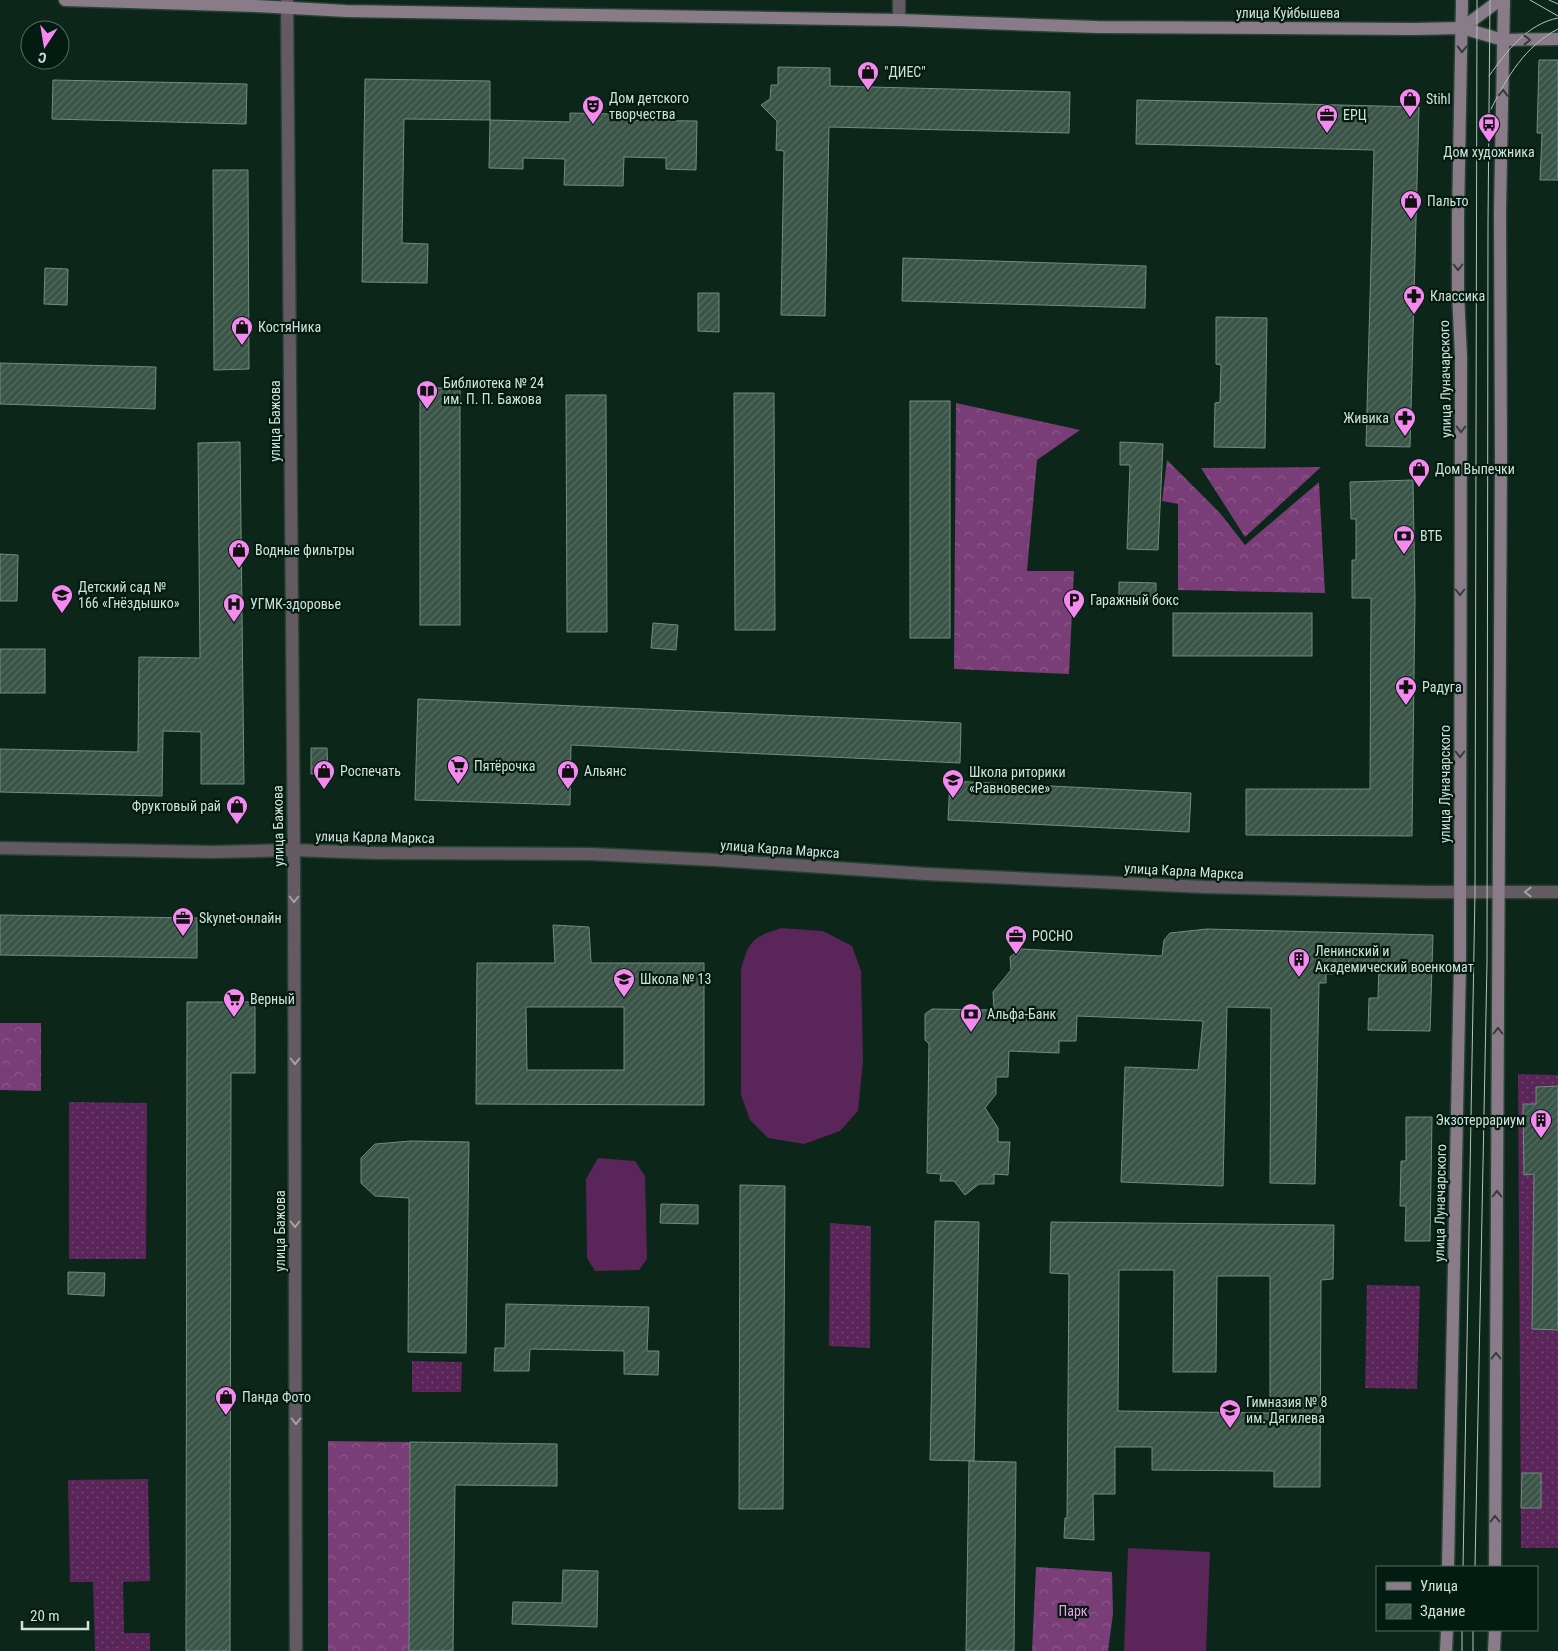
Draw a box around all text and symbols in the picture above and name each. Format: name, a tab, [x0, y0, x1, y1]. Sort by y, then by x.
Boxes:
street label: улица Куйбышева	[1236, 5, 1340, 21]
north arrow	[20, 20, 70, 70]
one-way arrow	[1523, 34, 1531, 45]
one-way arrow	[1456, 45, 1467, 53]
text: С	[37, 49, 48, 66]
shop icon: "ДИЕС"	[856, 60, 880, 91]
place label: "ДИЕС"	[884, 64, 926, 80]
shop icon: Stihl	[1398, 87, 1422, 118]
one-way arrow	[1497, 89, 1508, 97]
place label: Дом детского творчества	[609, 90, 689, 122]
place label: Stihl	[1426, 91, 1451, 107]
theatre icon: Дом детского творчества	[581, 94, 605, 125]
office icon: ЕРЦ	[1315, 103, 1339, 134]
place label: ЕРЦ	[1343, 107, 1367, 123]
bus stop icon: Дом художника	[1477, 112, 1501, 143]
place label: Дом художника	[1443, 144, 1535, 160]
shop icon: Пальто	[1399, 189, 1423, 220]
place label: Пальто	[1427, 193, 1468, 209]
one-way arrow	[1453, 263, 1463, 271]
pharmacy icon: Классика	[1402, 284, 1426, 315]
place label: Классика	[1430, 288, 1485, 304]
shop icon: КостяНика	[230, 315, 254, 346]
place label: КостяНика	[258, 319, 321, 335]
street label: улица Луначарского	[1436, 320, 1454, 438]
place label: Библиотека № 24 им. П. П. Бажова	[443, 375, 544, 407]
library icon: Библиотека № 24 им. П. П. Бажова	[415, 379, 439, 410]
street label: улица Бажова	[267, 380, 283, 462]
pharmacy icon: Живика	[1393, 406, 1417, 437]
place label: Живика	[1343, 410, 1389, 426]
one-way arrow	[1456, 426, 1466, 433]
shop icon: Дом Выпечки	[1407, 457, 1431, 488]
place label: Дом Выпечки	[1435, 461, 1515, 477]
bank icon: ВТБ	[1392, 524, 1416, 555]
place label: ВТБ	[1420, 528, 1443, 544]
shop icon: Водные фильтры	[227, 538, 251, 569]
place label: Водные фильтры	[255, 542, 355, 558]
place label: Детский сад № 166 «Гнёздышко»	[78, 579, 180, 611]
school or university icon: Детский сад № 166 «Гнёздышко»	[50, 583, 74, 614]
parking icon: Гаражный бокс	[1062, 588, 1086, 619]
one-way arrow	[1455, 588, 1465, 596]
hospital icon: УГМК-здоровье	[222, 592, 246, 623]
place label: Гаражный бокс	[1090, 592, 1179, 608]
place label: УГМК-здоровье	[250, 596, 341, 612]
pharmacy icon: Радуга	[1394, 675, 1418, 706]
place label: Радуга	[1422, 679, 1462, 695]
street label: улица Луначарского	[1437, 725, 1453, 843]
one-way arrow	[1455, 750, 1465, 758]
supermarket icon: Пятёрочка	[446, 754, 470, 785]
place label: Пятёрочка	[474, 758, 536, 774]
shop icon: Роспечать	[312, 759, 336, 790]
shop icon: Альянс	[556, 759, 580, 790]
place label: Роспечать	[340, 763, 401, 779]
place label: Альянс	[584, 763, 626, 779]
place label: Школа риторики «Равновесие»	[969, 764, 1066, 796]
school or university icon: Школа риторики «Равновесие»	[941, 768, 965, 799]
street label: улица Бажова	[269, 785, 287, 867]
shop icon: Фруктовый рай	[225, 794, 249, 825]
place label: Фруктовый рай	[132, 798, 221, 814]
street label: улица Карла Маркса	[315, 828, 435, 846]
street label: улица Карла Маркса	[720, 837, 840, 861]
street label: улица Карла Маркса	[1124, 860, 1244, 882]
one-way arrow	[1524, 887, 1532, 897]
one-way arrow	[289, 896, 299, 903]
office icon: Skynet-онлайн	[171, 906, 195, 937]
place label: Skynet-онлайн	[199, 910, 282, 926]
office icon: РОСНО	[1004, 924, 1028, 955]
place label: РОСНО	[1032, 928, 1073, 944]
place label: Ленинский и Академический военкомат	[1315, 943, 1474, 975]
building icon: Ленинский и Академический военкомат	[1287, 947, 1311, 978]
school or university icon: Школа № 13	[612, 967, 636, 998]
place label: Школа № 13	[640, 971, 711, 987]
supermarket icon: Верный	[222, 987, 246, 1018]
place label: Верный	[250, 991, 295, 1007]
bank icon: Альфа-Банк	[959, 1002, 983, 1033]
place label: Альфа-Банк	[987, 1006, 1057, 1022]
one-way arrow	[1493, 1027, 1503, 1034]
one-way arrow	[290, 1058, 300, 1066]
building icon: Экзотеррариум	[1529, 1108, 1553, 1139]
place label: Экзотеррариум	[1435, 1112, 1525, 1128]
street label: улица Луначарского	[1431, 1144, 1449, 1262]
one-way arrow	[1492, 1189, 1502, 1197]
street label: улица Бажова	[272, 1190, 288, 1272]
one-way arrow	[290, 1220, 300, 1228]
one-way arrow	[1491, 1352, 1501, 1360]
shop icon: Панда Фото	[214, 1385, 238, 1416]
place label: Панда Фото	[242, 1389, 311, 1405]
place label: Гимназия № 8 им. Дягилева	[1246, 1394, 1327, 1426]
school or university icon: Гимназия № 8 им. Дягилева	[1218, 1398, 1242, 1429]
one-way arrow	[291, 1418, 301, 1426]
one-way arrow	[1490, 1514, 1500, 1522]
legend	[1376, 1566, 1538, 1631]
text: Улица	[1420, 1577, 1458, 1595]
scale bar	[22, 1598, 89, 1630]
text: Здание	[1420, 1602, 1465, 1620]
park label: Парк	[1058, 1603, 1088, 1619]
text: 20 m	[30, 1607, 60, 1625]

